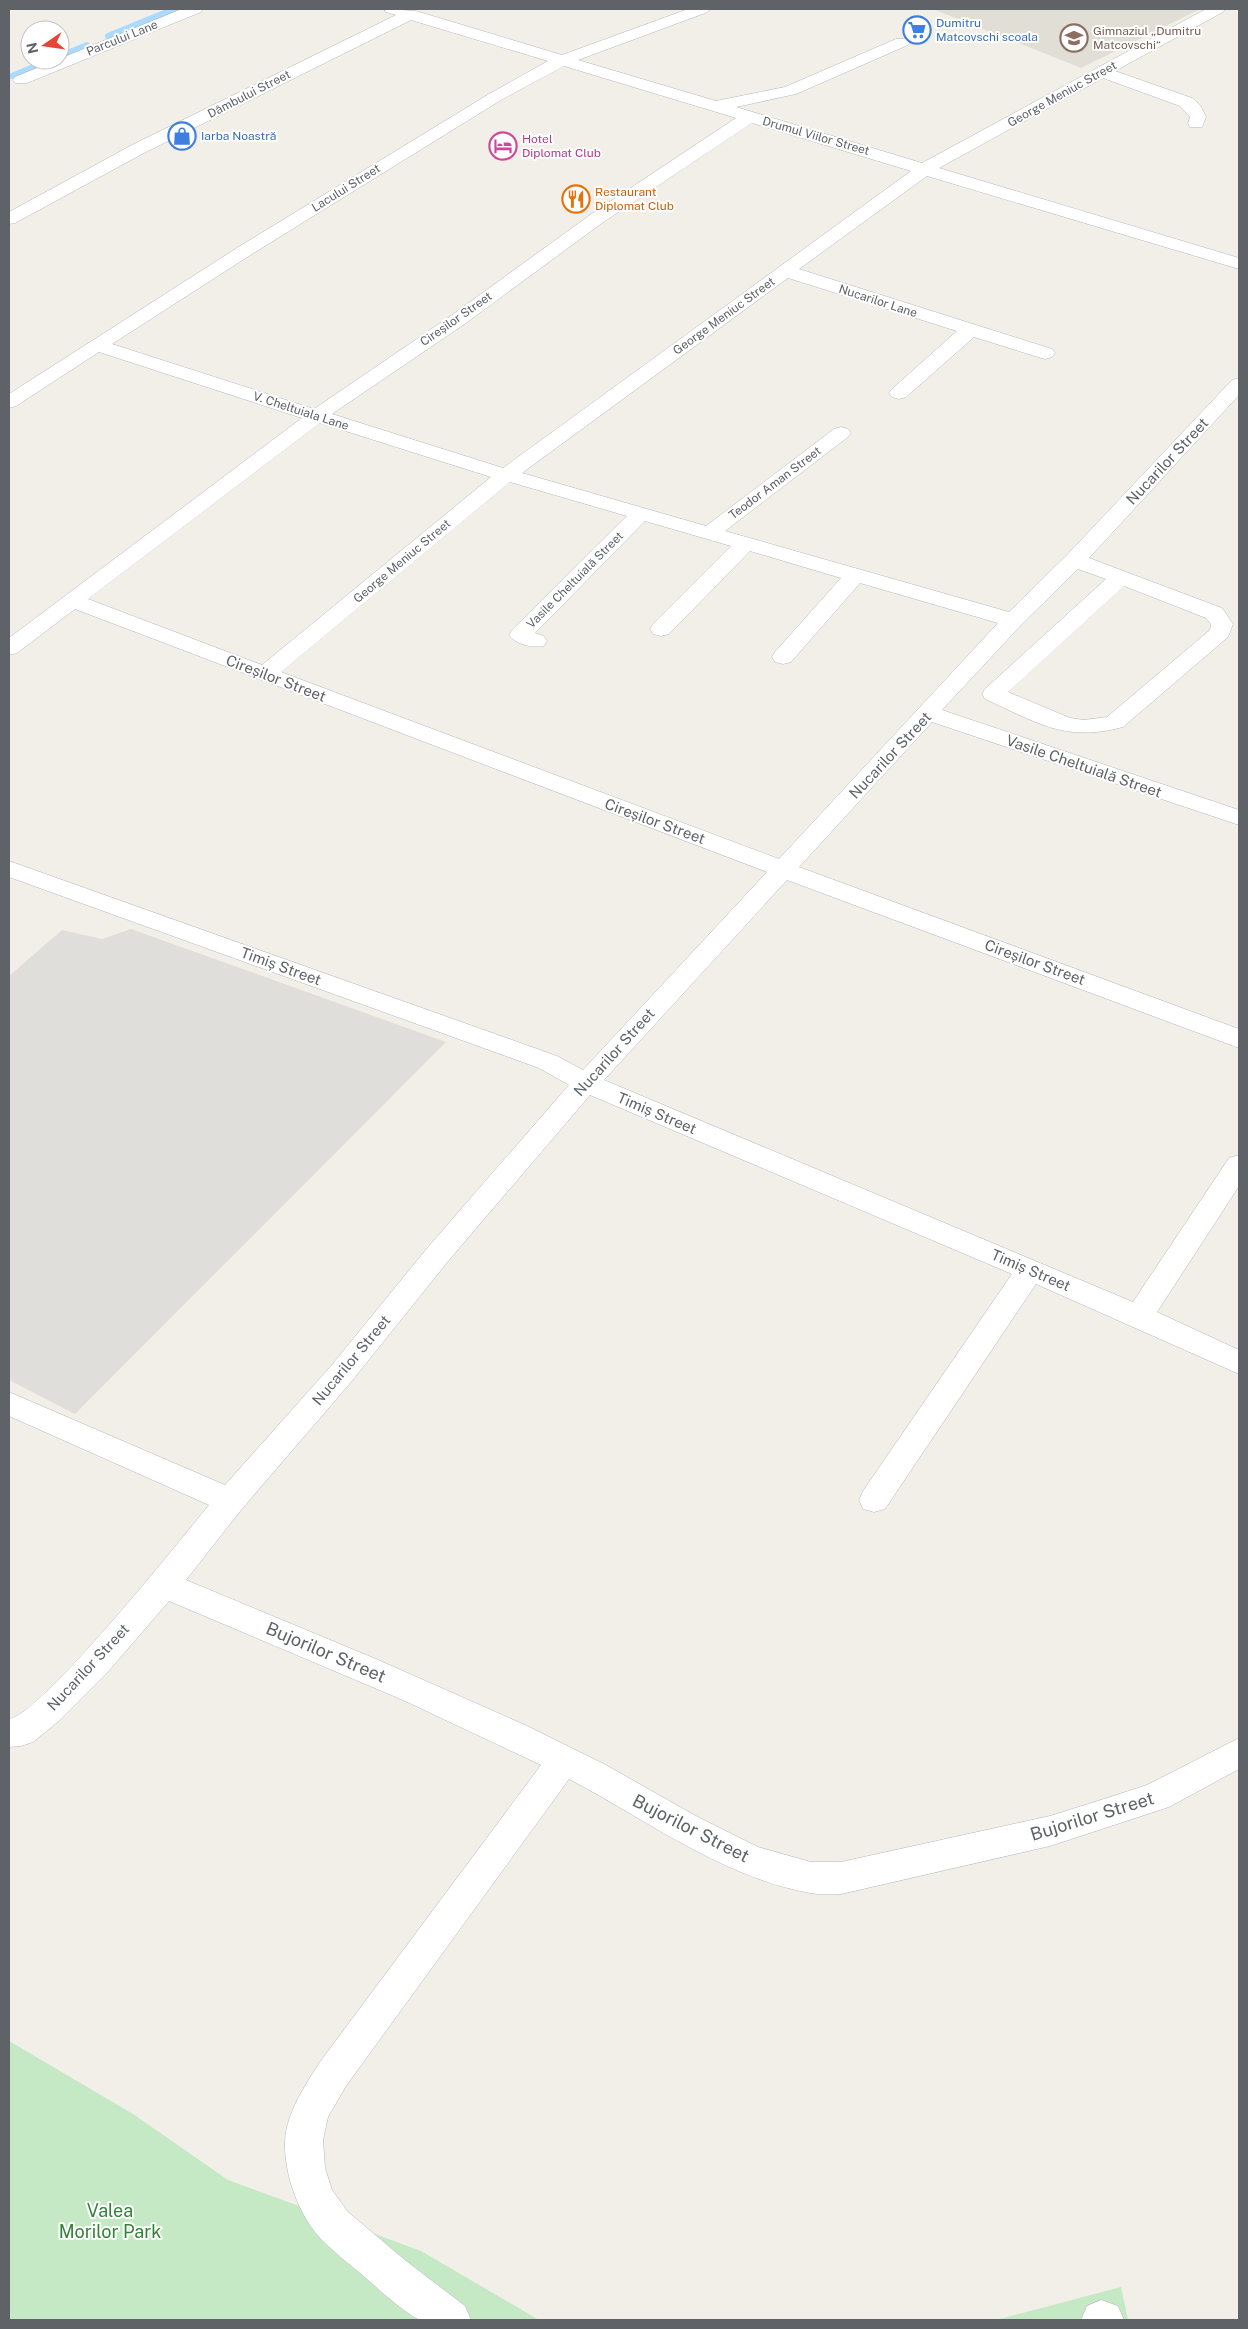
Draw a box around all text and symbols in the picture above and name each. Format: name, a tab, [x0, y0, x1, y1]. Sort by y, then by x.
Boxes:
supermarket icon: Dumitru Matcovschi scoala	[902, 15, 932, 45]
place label: Dumitru Matcovschi scoala	[936, 16, 1038, 44]
street label: Parcului Lane	[84, 17, 160, 59]
north arrow	[20, 20, 70, 70]
school or university icon: Gimnaziul „Dumitru Matcovschi“	[1059, 23, 1089, 53]
place label: Gimnaziul „Dumitru Matcovschi“	[1093, 24, 1201, 52]
text: N	[23, 41, 41, 55]
street label: George Meniuc Street	[1005, 58, 1119, 130]
street label: Dâmbului Street	[205, 67, 293, 121]
street label: Drumul Viilor Street	[761, 114, 871, 158]
shop icon: Iarba Noastră	[167, 121, 197, 151]
place label: Iarba Noastră	[201, 129, 276, 143]
hotel icon: Hotel Diplomat Club	[488, 131, 518, 161]
place label: Hotel Diplomat Club	[522, 132, 601, 160]
street label: Lacului Street	[309, 161, 383, 215]
restaurant icon: Restaurant Diplomat Club	[561, 184, 591, 214]
place label: Restaurant Diplomat Club	[595, 185, 674, 213]
street label: George Meniuc Street	[670, 274, 778, 358]
street label: Nucarilor Lane	[837, 282, 919, 320]
street label: Cireșilor Street	[417, 289, 495, 349]
street label: V. Cheltuiala Lane	[251, 389, 351, 433]
street label: Nucarilor Street	[1123, 414, 1212, 508]
street label: Teodor Aman Street	[726, 444, 824, 522]
street label: George Meniuc Street	[351, 516, 454, 606]
street label: Vasile Cheltuială Street	[524, 529, 626, 631]
street label: Cireșilor Street	[224, 651, 329, 705]
street label: Nucarilor Street	[846, 708, 935, 802]
street label: Vasile Cheltuială Street	[1004, 731, 1164, 801]
street label: Cireșilor Street	[602, 795, 708, 847]
street label: Cireșilor Street	[982, 936, 1088, 988]
street label: Timiș Street	[238, 944, 324, 988]
street label: Nucarilor Street	[570, 1005, 658, 1099]
street label: Timiș Street	[615, 1089, 699, 1137]
street label: Timiș Street	[989, 1246, 1073, 1294]
street label: Nucarilor Street	[308, 1312, 394, 1408]
street label: Bujorilor Street	[263, 1617, 389, 1687]
street label: Nucarilor Street	[44, 1620, 133, 1714]
street label: Bujorilor Street	[1028, 1787, 1156, 1845]
street label: Bujorilor Street	[629, 1790, 753, 1866]
park label: Valea Morilor Park	[59, 2200, 161, 2242]

